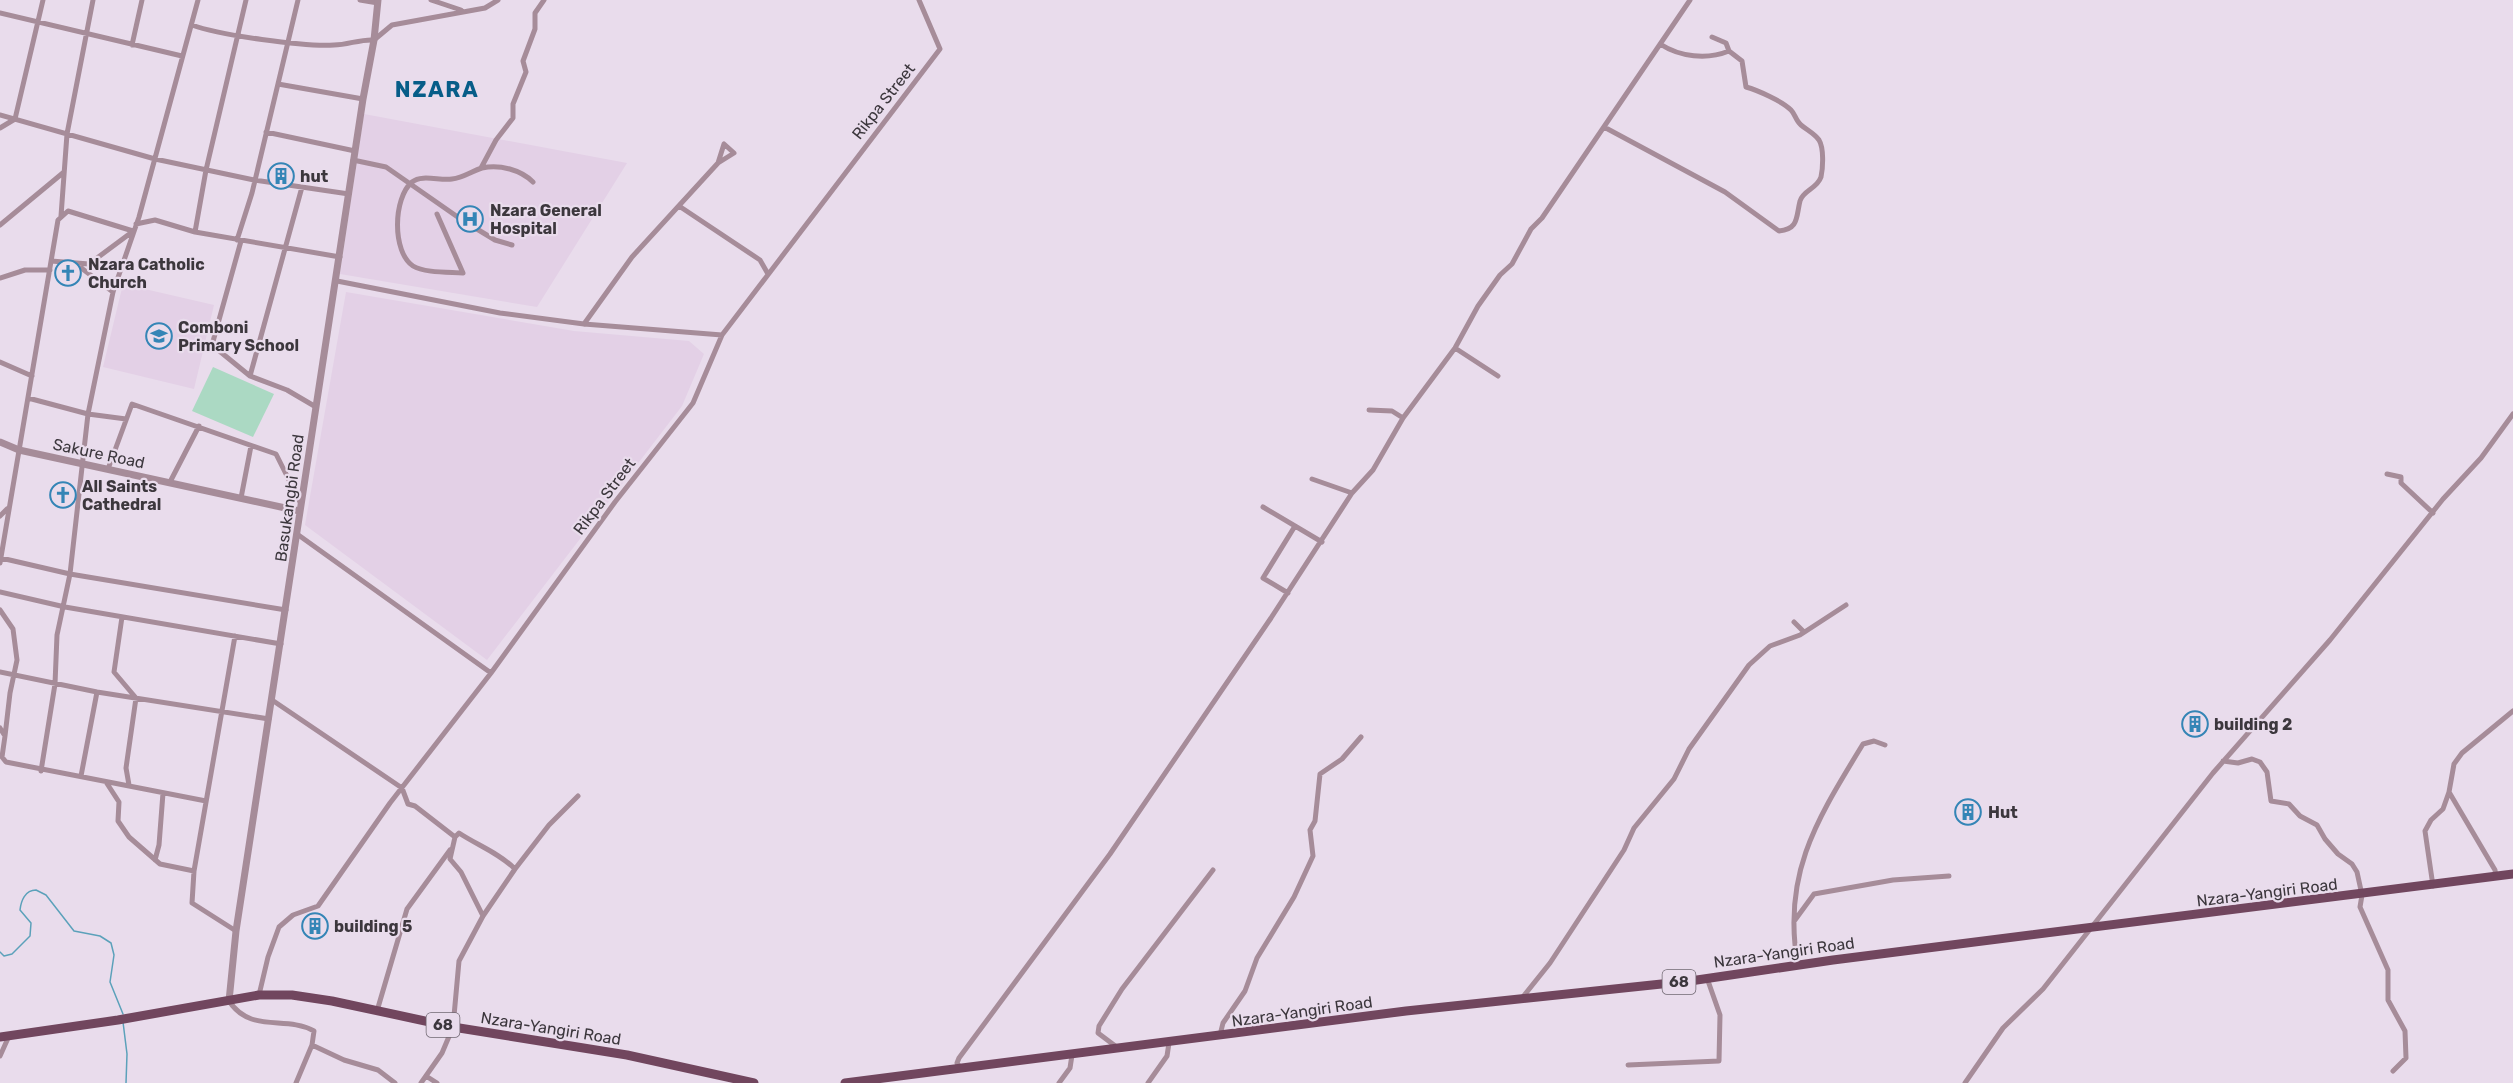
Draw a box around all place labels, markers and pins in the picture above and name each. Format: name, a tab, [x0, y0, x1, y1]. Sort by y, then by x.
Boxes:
building icon: hut	[266, 161, 296, 191]
place label: hut	[300, 167, 329, 186]
place label: Nzara General Hospital	[490, 201, 602, 238]
hospital icon: Nzara General Hospital	[455, 204, 485, 234]
place label: Nzara Catholic Church	[88, 255, 205, 292]
church icon: Nzara Catholic Church	[53, 258, 83, 288]
place label: Comboni Primary School	[178, 318, 299, 355]
school or university icon: Comboni Primary School	[144, 321, 174, 351]
place label: All Saints Cathedral	[82, 477, 161, 514]
church icon: All Saints Cathedral	[48, 480, 78, 510]
building icon: building 2	[2180, 709, 2210, 739]
place label: building 2	[2214, 715, 2292, 734]
building icon: Hut	[1953, 797, 1983, 827]
place label: Hut	[1988, 803, 2018, 822]
building icon: building 5	[300, 911, 330, 941]
place label: building 5	[334, 917, 412, 936]

